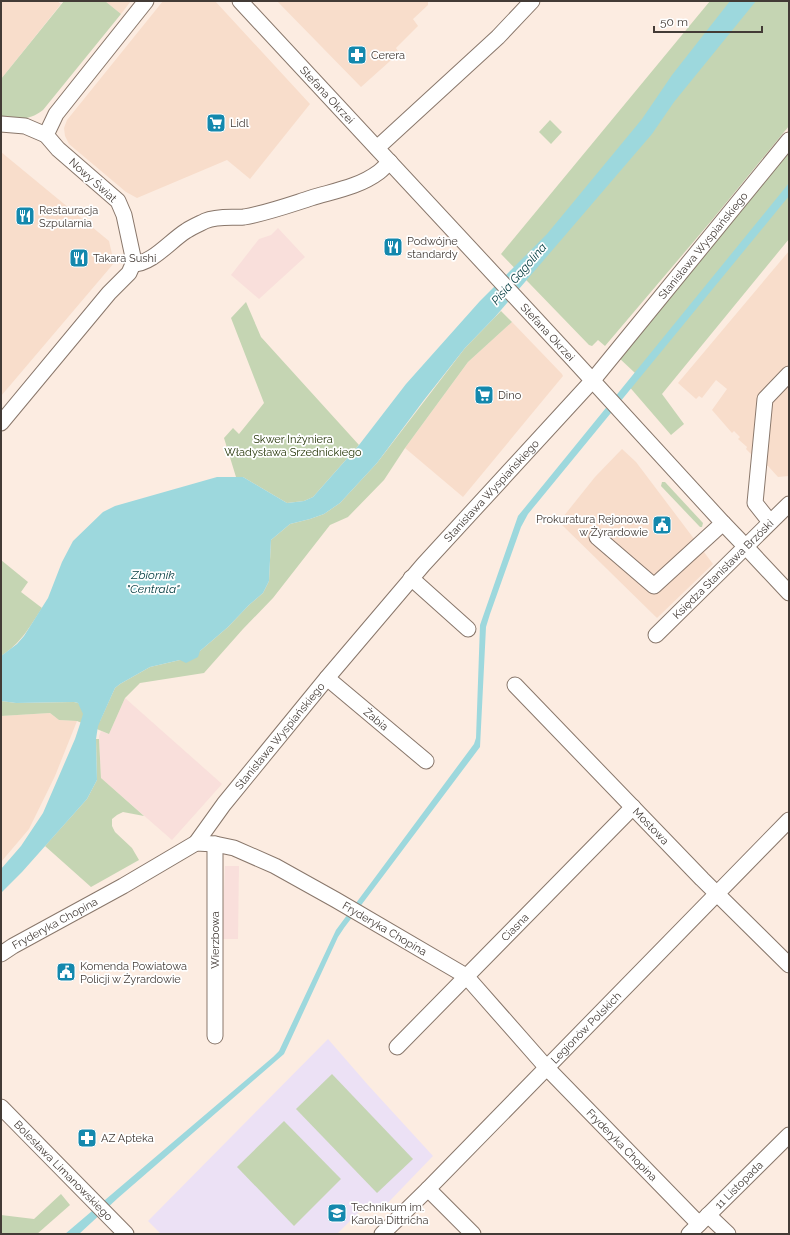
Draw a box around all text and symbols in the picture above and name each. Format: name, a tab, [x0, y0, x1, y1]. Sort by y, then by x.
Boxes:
scale bar	[654, 8, 762, 34]
text: 50 m	[660, 15, 688, 29]
pharmacy icon: Cerera	[346, 44, 368, 66]
place label: Cerera	[371, 49, 405, 62]
street label: Stefana Okrzei	[297, 64, 357, 126]
supermarket icon: Lidl	[205, 112, 227, 134]
place label: Lidl	[230, 117, 249, 130]
street label: Nowy Świat	[66, 155, 120, 205]
street label: Stanisława Wyspiańskiego	[656, 189, 751, 302]
place label: Restauracja Szpularnia	[39, 204, 98, 230]
restaurant icon: Restauracja Szpularnia	[14, 205, 36, 227]
place label: Podwójne standardy	[407, 235, 458, 261]
restaurant icon: Podwójne standardy	[382, 236, 404, 258]
water label: Pisia Gągolina	[488, 240, 550, 308]
restaurant icon: Takara Sushi	[68, 247, 90, 269]
place label: Takara Sushi	[93, 252, 156, 265]
street label: Stefana Okrzei	[518, 301, 577, 364]
supermarket icon: Dino	[473, 384, 495, 406]
place label: Dino	[498, 389, 522, 402]
park label: Skwer Inżyniera Władysława Srzednickiego	[224, 433, 362, 459]
street label: Stanisława Wyspiańskiego	[441, 437, 542, 545]
place label: Prokuratura Rejonowa w Żyrardowie	[536, 513, 649, 539]
public building icon: Prokuratura Rejonowa w Żyrardowie	[651, 514, 673, 536]
street label: Księdza Stanisława Brzóski	[670, 517, 776, 622]
water label: Zbiornik "Centrala"	[126, 568, 180, 596]
street label: Stanisława Wyspiańskiego	[233, 680, 328, 792]
street label: Żabia	[361, 705, 391, 734]
street label: Mostowa	[630, 805, 671, 848]
street label: Fryderyka Chopina	[10, 895, 100, 952]
street label: Fryderyka Chopina	[340, 899, 429, 959]
street label: Wierzbowa	[209, 911, 222, 969]
street label: Ciasna	[499, 911, 532, 944]
place label: Komenda Powiatowa Policji w Żyrardowie	[80, 960, 187, 986]
public building icon: Komenda Powiatowa Policji w Żyrardowie	[55, 961, 77, 983]
street label: Legionów Polskich	[548, 990, 624, 1067]
street label: Fryderyka Chopina	[584, 1106, 660, 1184]
street label: Bolesława Limanowskiego	[11, 1118, 115, 1224]
pharmacy icon: AZ Apteka	[76, 1127, 98, 1149]
place label: AZ Apteka	[101, 1132, 154, 1145]
street label: 11 Listopada	[712, 1159, 766, 1212]
place label: Technikum im. Karola Dittricha	[351, 1201, 428, 1227]
school or university icon: Technikum im. Karola Dittricha	[326, 1202, 348, 1224]

